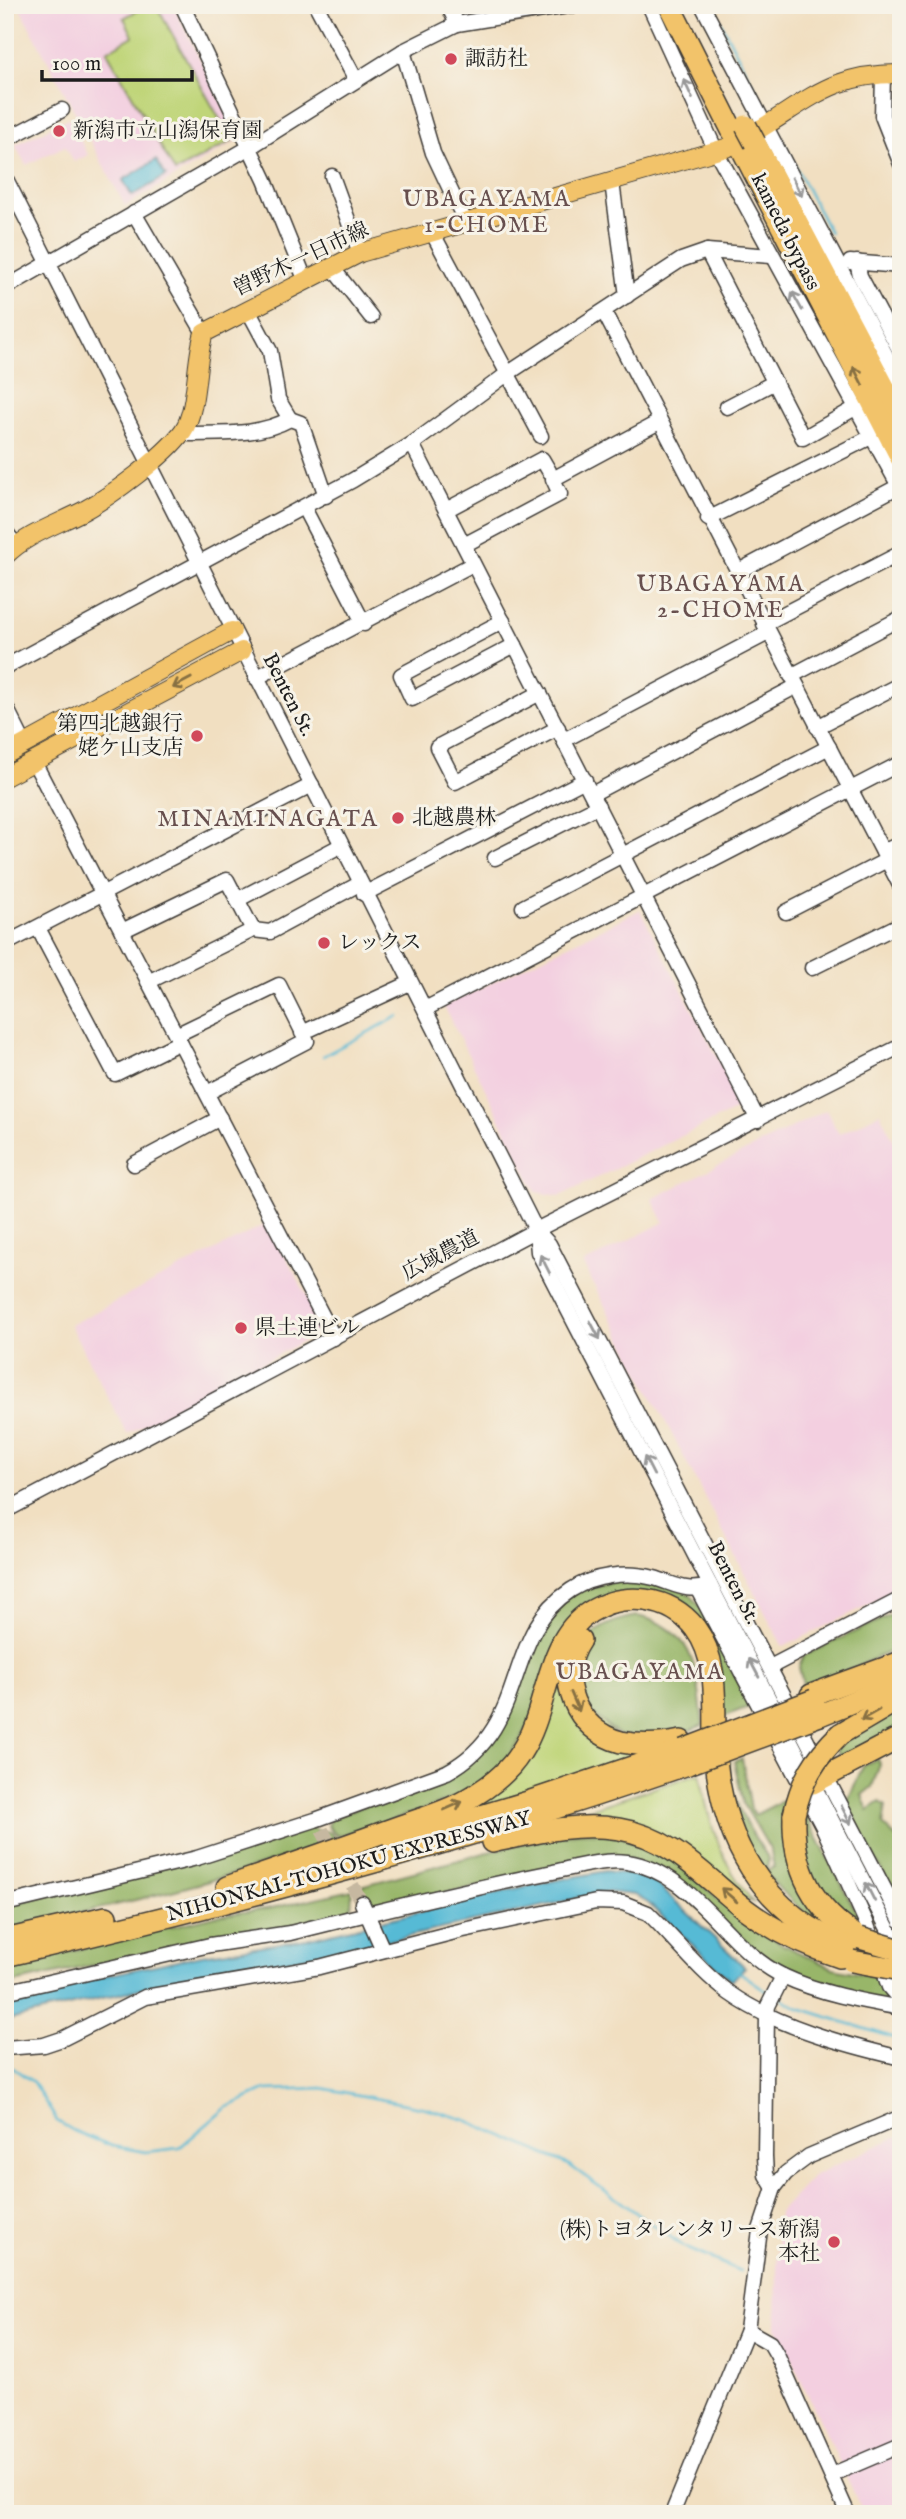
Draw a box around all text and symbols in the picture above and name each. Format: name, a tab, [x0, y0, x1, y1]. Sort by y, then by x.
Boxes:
scale bar	[42, 38, 192, 82]
place label: 諏訪社	[465, 46, 528, 73]
text: 100 m	[52, 51, 101, 78]
marker: 諏訪社	[443, 51, 459, 67]
one-way arrow	[680, 79, 694, 100]
place label: 新潟市立山潟保育園	[73, 118, 262, 145]
marker: 新潟市立山潟保育園	[51, 123, 67, 139]
street label: kameda bypass	[744, 169, 826, 295]
one-way arrow	[791, 176, 805, 197]
district label: UBAGAYAMA 1-CHOME	[402, 185, 572, 240]
street label: 曽野木一日市線	[229, 217, 373, 303]
one-way arrow	[790, 292, 804, 312]
one-way arrow	[851, 366, 865, 387]
district label: UBAGAYAMA 2-CHOME	[636, 570, 806, 625]
street label: Benten St.	[256, 649, 320, 741]
one-way arrow	[172, 677, 193, 690]
place label: 第四北越銀行 姥ケ山支店	[57, 711, 183, 762]
marker: 第四北越銀行 姥ケ山支店	[189, 728, 205, 744]
district label: MINAMINAGATA	[157, 805, 379, 834]
place label: 北越農林	[412, 805, 496, 832]
marker: 北越農林	[390, 810, 406, 826]
place label: レックス	[338, 930, 422, 957]
marker: レックス	[316, 935, 332, 951]
street label: 広域農道	[398, 1224, 484, 1288]
one-way arrow	[537, 1254, 551, 1275]
place label: 県土連ビル	[255, 1315, 360, 1342]
one-way arrow	[588, 1319, 602, 1340]
marker: 県土連ビル	[233, 1320, 249, 1336]
one-way arrow	[641, 1457, 655, 1477]
street label: Benten St.	[701, 1537, 765, 1629]
district label: UBAGAYAMA	[555, 1658, 725, 1687]
one-way arrow	[746, 1659, 760, 1679]
one-way arrow	[569, 1691, 582, 1712]
one-way arrow	[860, 1708, 880, 1722]
one-way arrow	[441, 1799, 463, 1812]
one-way arrow	[839, 1804, 853, 1825]
street label: NIHONKAI-TOHOKU EXPRESSWAY	[164, 1805, 536, 1929]
one-way arrow	[863, 1882, 877, 1903]
one-way arrow	[720, 1887, 738, 1903]
place label: (株)トヨタレンタリース新潟 本社	[560, 2217, 820, 2268]
marker: (株)トヨタレンタリース新潟 本社	[826, 2234, 842, 2250]

